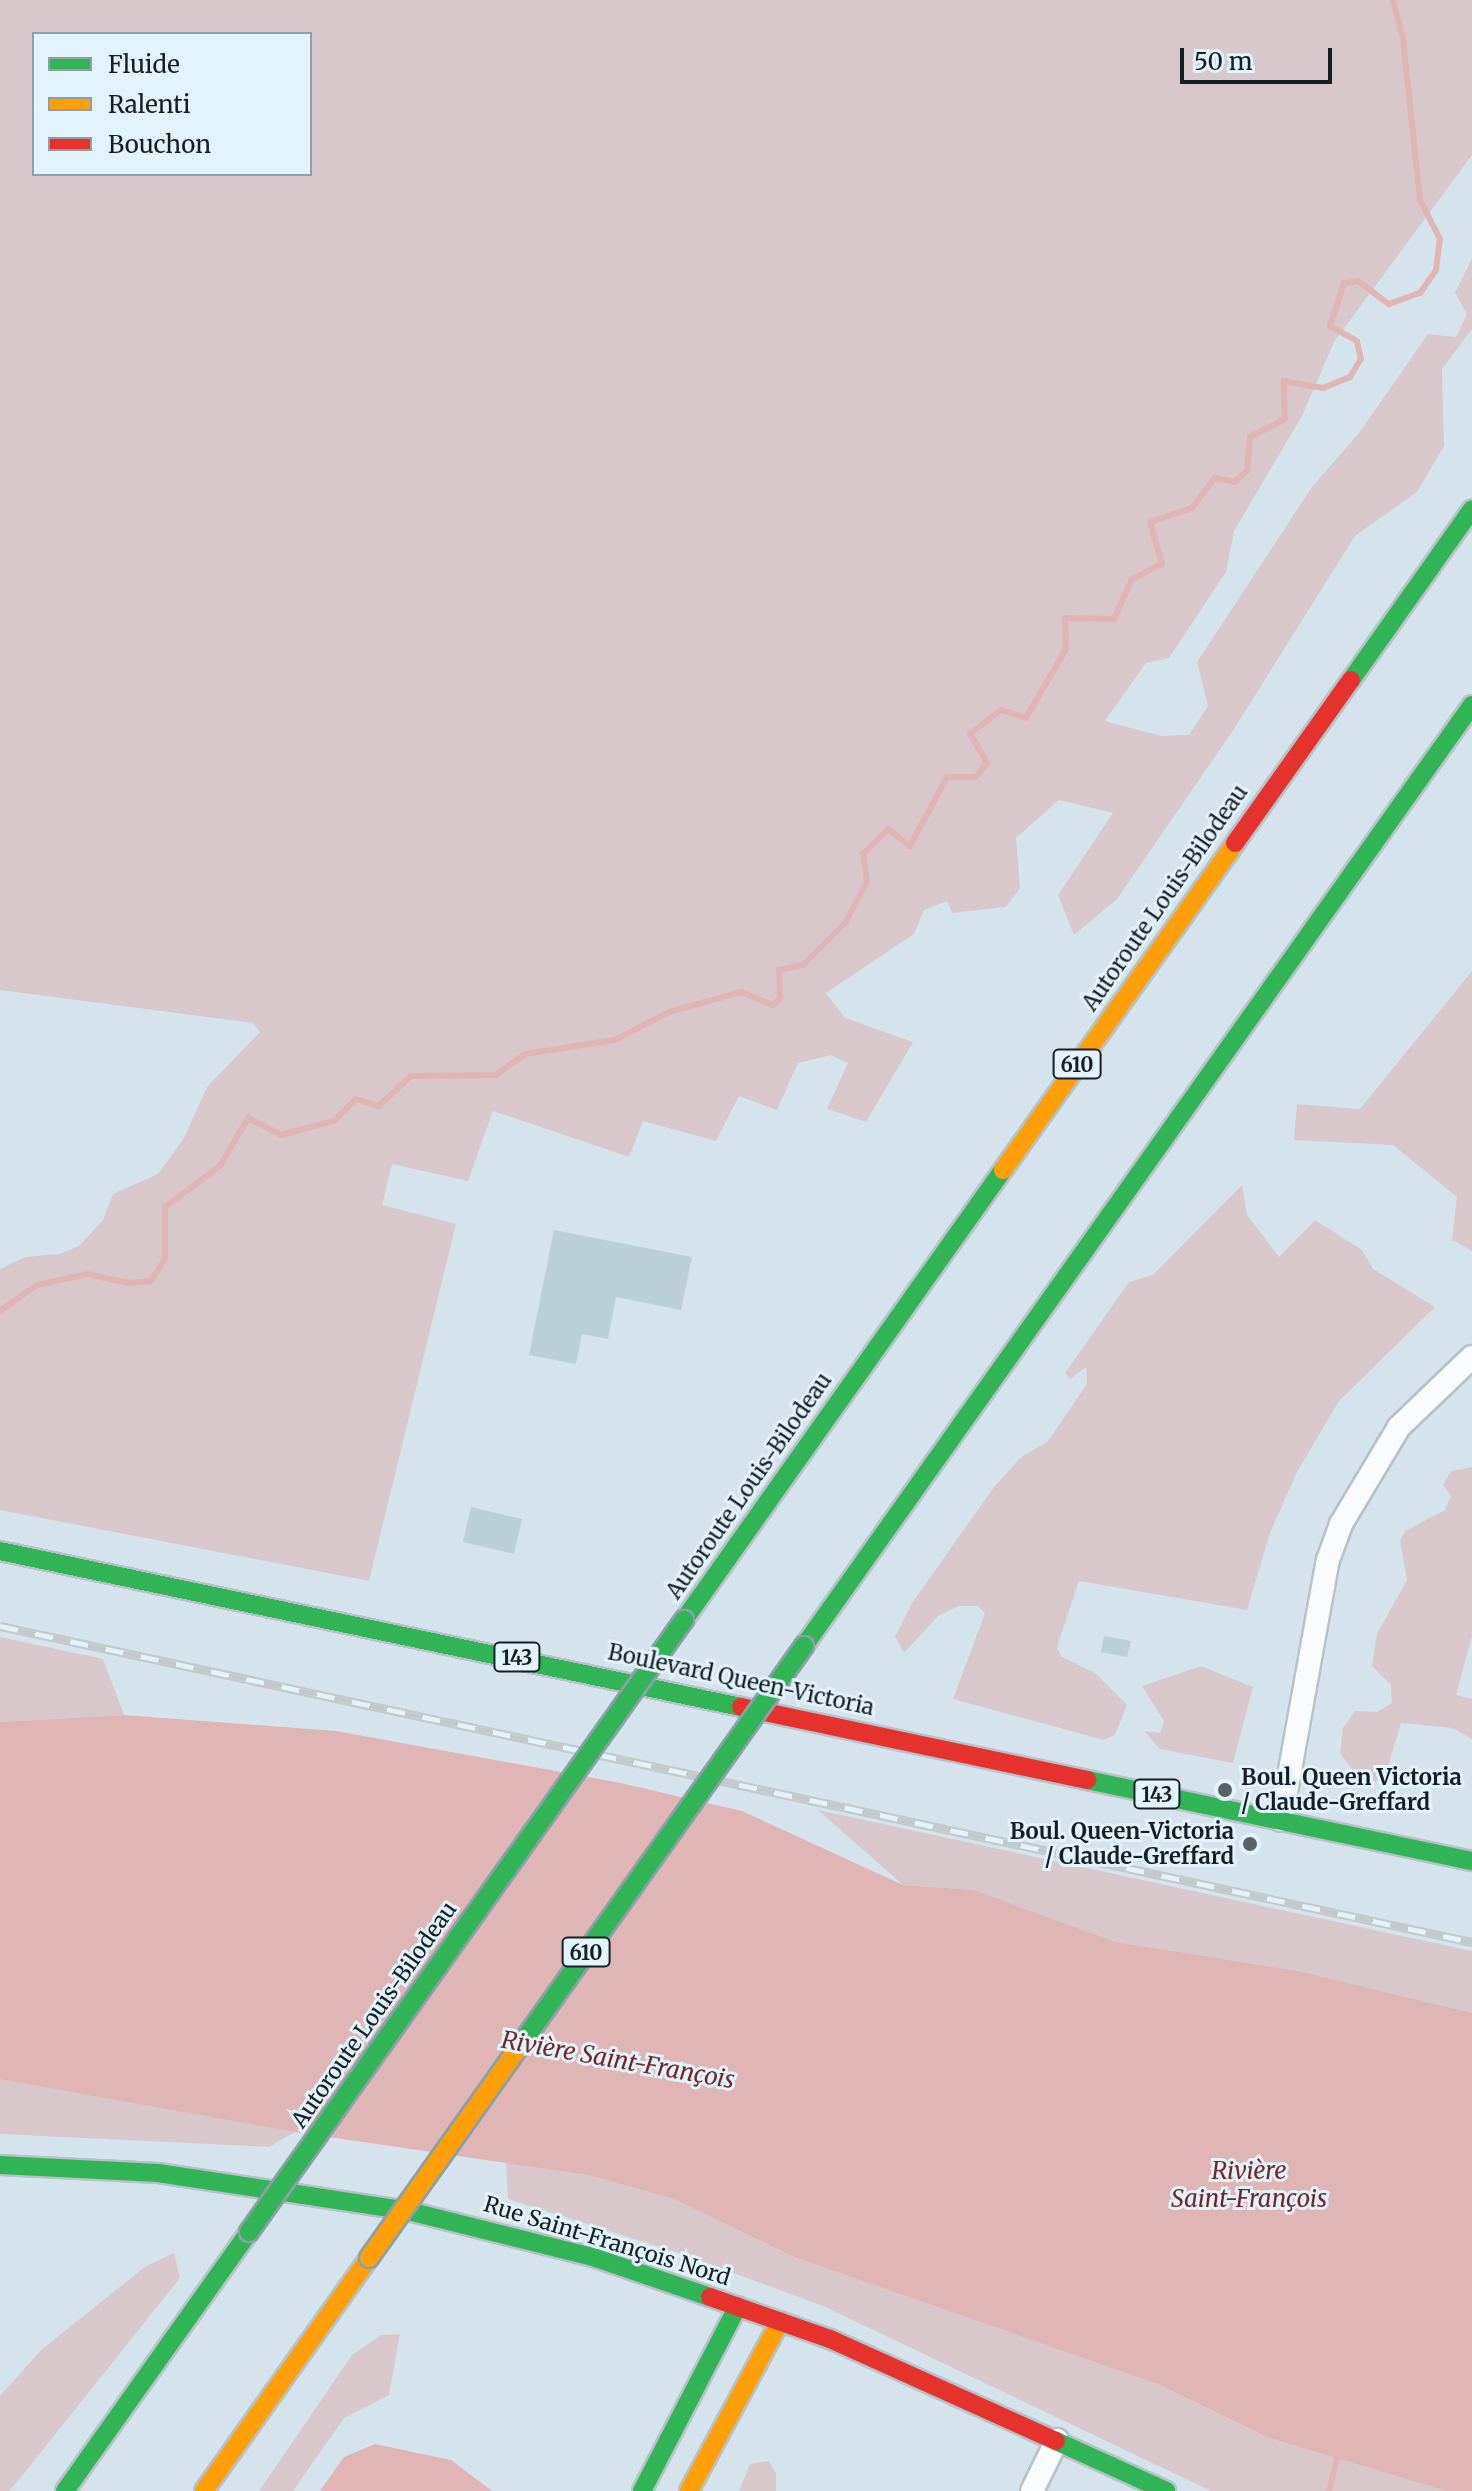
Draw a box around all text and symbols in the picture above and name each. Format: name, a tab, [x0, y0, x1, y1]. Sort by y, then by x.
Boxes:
legend	[32, 32, 312, 176]
scale bar	[1184, 32, 1336, 82]
text: 50 m	[1194, 46, 1253, 77]
text: Fluide	[108, 49, 180, 80]
text: Ralenti	[108, 89, 191, 120]
text: Bouchon	[108, 129, 211, 160]
street label: Autoroute Louis-Bilodeau	[1077, 780, 1253, 1016]
road number: 610	[1051, 1048, 1103, 1080]
street label: Autoroute Louis-Bilodeau	[661, 1368, 837, 1604]
street label: Boulevard Queen-Victoria	[606, 1639, 876, 1721]
road number: 143	[493, 1641, 541, 1673]
place label: Boul. Queen Victoria / Claude-Greffard	[1241, 1764, 1462, 1816]
road number: 143	[1133, 1778, 1181, 1810]
marker: Boul. Queen Victoria / Claude-Greffard	[1216, 1781, 1234, 1799]
place label: Boul. Queen-Victoria / Claude-Greffard	[1010, 1818, 1234, 1870]
marker: Boul. Queen-Victoria / Claude-Greffard	[1241, 1835, 1259, 1853]
street label: Autoroute Louis-Bilodeau	[286, 1897, 462, 2133]
road number: 610	[560, 1936, 612, 1968]
water label: Rivière Saint-François	[499, 2025, 737, 2095]
water label: Rivière Saint-François	[1171, 2157, 1327, 2213]
street label: Rue Saint-François Nord	[481, 2191, 733, 2291]

